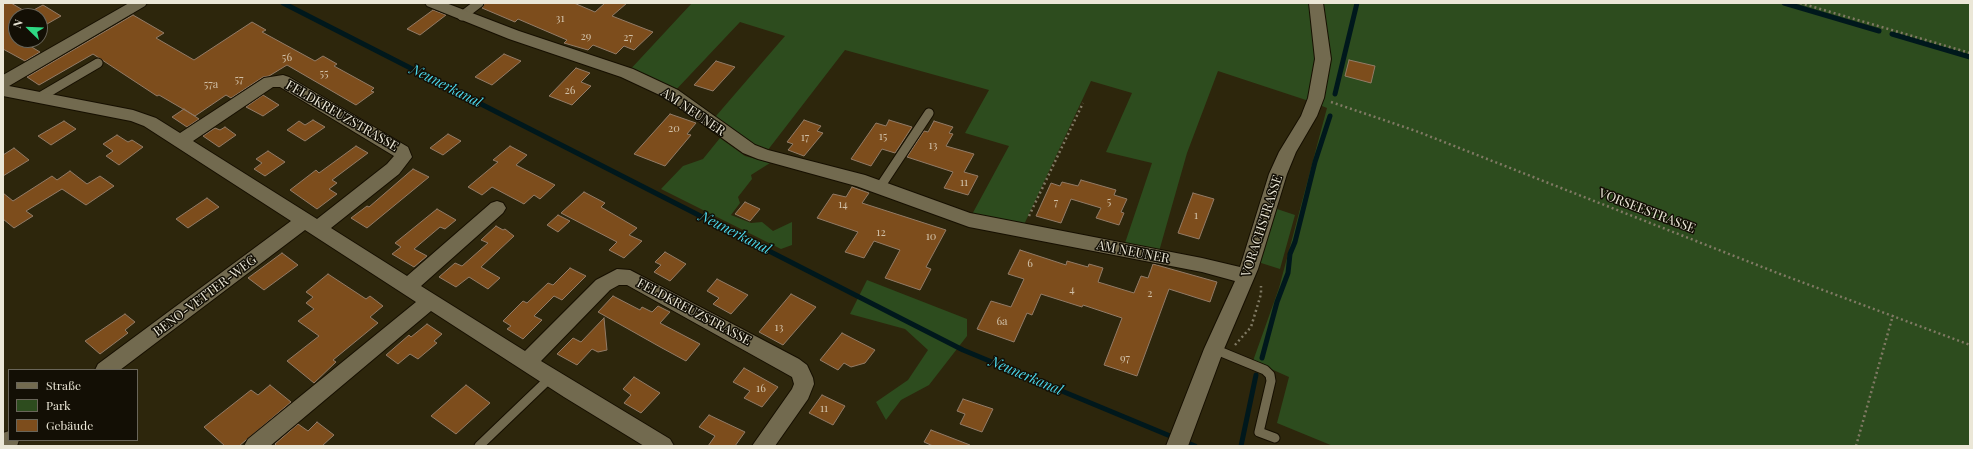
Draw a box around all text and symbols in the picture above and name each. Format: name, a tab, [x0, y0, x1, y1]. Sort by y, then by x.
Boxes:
north arrow	[8, 8, 48, 48]
house number: 31	[555, 12, 565, 26]
text: N	[9, 17, 26, 30]
house number: 29	[581, 30, 591, 44]
house number: 27	[623, 31, 633, 45]
house number: 56	[282, 51, 292, 65]
water label: Neunerkanal	[408, 61, 484, 111]
house number: 55	[319, 67, 329, 81]
house number: 57	[234, 73, 244, 87]
street label: FELDKREUZSTRASSE	[283, 77, 401, 155]
house number: 57a	[204, 78, 218, 92]
house number: 26	[565, 84, 575, 98]
street label: AM NEUNER	[658, 85, 728, 139]
house number: 20	[668, 122, 680, 136]
house number: 15	[879, 130, 887, 144]
house number: 17	[801, 131, 809, 145]
house number: 13	[929, 139, 937, 153]
street label: VORACHSTRASSE	[1238, 173, 1286, 279]
house number: 11	[960, 176, 968, 190]
street label: VORSEESTRASSE	[1596, 185, 1698, 237]
house number: 5	[1107, 195, 1111, 209]
house number: 7	[1054, 196, 1058, 210]
house number: 14	[838, 198, 848, 212]
water label: Neunerkanal	[697, 208, 773, 258]
house number: 1	[1194, 209, 1198, 223]
house number: 12	[876, 226, 886, 240]
house number: 10	[926, 230, 936, 244]
street label: AM NEUNER	[1095, 237, 1171, 267]
street label: BENO-VETTER-WEG	[150, 252, 260, 340]
house number: 6	[1027, 257, 1033, 271]
street label: FELDKREUZSTRASSE	[634, 275, 754, 349]
house number: 4	[1069, 283, 1075, 297]
house number: 2	[1147, 287, 1153, 301]
house number: 6a	[996, 315, 1008, 329]
house number: 13	[775, 321, 783, 335]
house number: 97	[1120, 352, 1130, 366]
water label: Neunerkanal	[987, 353, 1065, 399]
legend	[8, 369, 138, 441]
text: Straße	[46, 377, 81, 393]
house number: 16	[756, 382, 766, 396]
text: Park	[46, 397, 71, 413]
house number: 11	[820, 402, 828, 416]
text: Gebäude	[46, 417, 93, 433]

